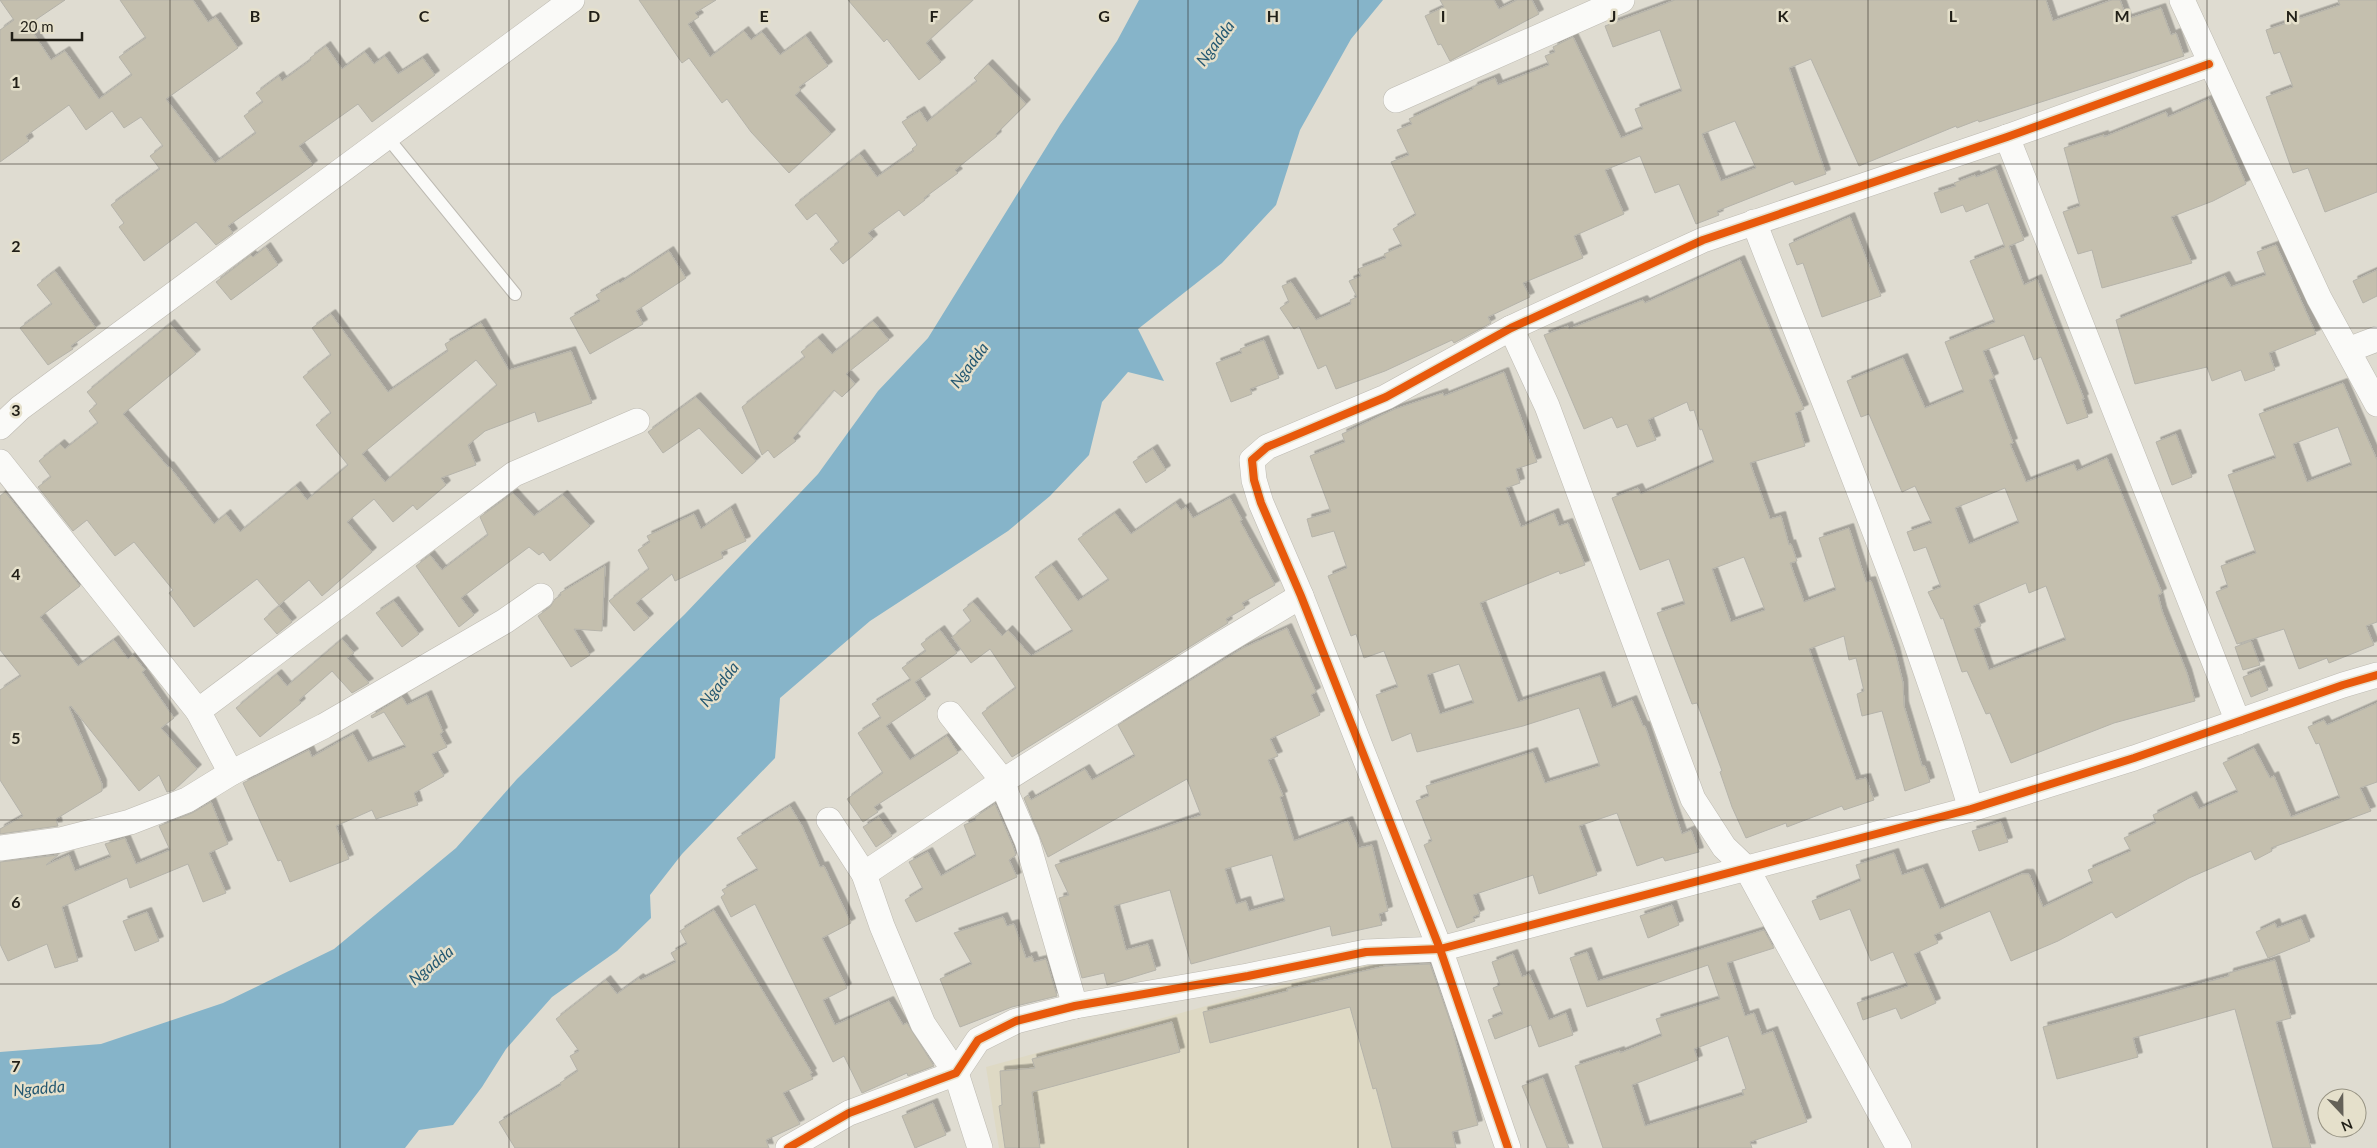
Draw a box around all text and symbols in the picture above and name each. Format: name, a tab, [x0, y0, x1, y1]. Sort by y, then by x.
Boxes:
text: B	[250, 6, 260, 25]
text: C	[419, 6, 430, 25]
text: D	[588, 6, 600, 25]
text: E	[759, 6, 769, 25]
text: F	[929, 6, 939, 25]
text: G	[1098, 6, 1110, 25]
text: H	[1267, 6, 1279, 25]
text: I	[1441, 6, 1445, 25]
text: J	[1610, 6, 1616, 25]
text: K	[1778, 6, 1790, 25]
text: L	[1949, 6, 1958, 25]
text: M	[2114, 6, 2130, 25]
text: N	[2286, 6, 2298, 25]
scale bar	[12, 10, 82, 42]
water label: Ngadda	[1191, 16, 1238, 69]
text: 20 m	[20, 17, 54, 35]
text: 1	[11, 72, 21, 91]
text: 2	[11, 236, 21, 255]
water label: Ngadda	[945, 338, 992, 391]
text: 3	[11, 400, 21, 419]
text: 4	[11, 564, 21, 583]
water label: Ngadda	[695, 658, 742, 710]
text: 5	[11, 728, 21, 747]
text: 6	[11, 892, 21, 911]
water label: Ngadda	[405, 941, 457, 988]
text: 7	[11, 1056, 21, 1075]
water label: Ngadda	[12, 1076, 66, 1099]
north arrow	[2317, 1088, 2367, 1138]
text: N	[2339, 1116, 2355, 1135]

